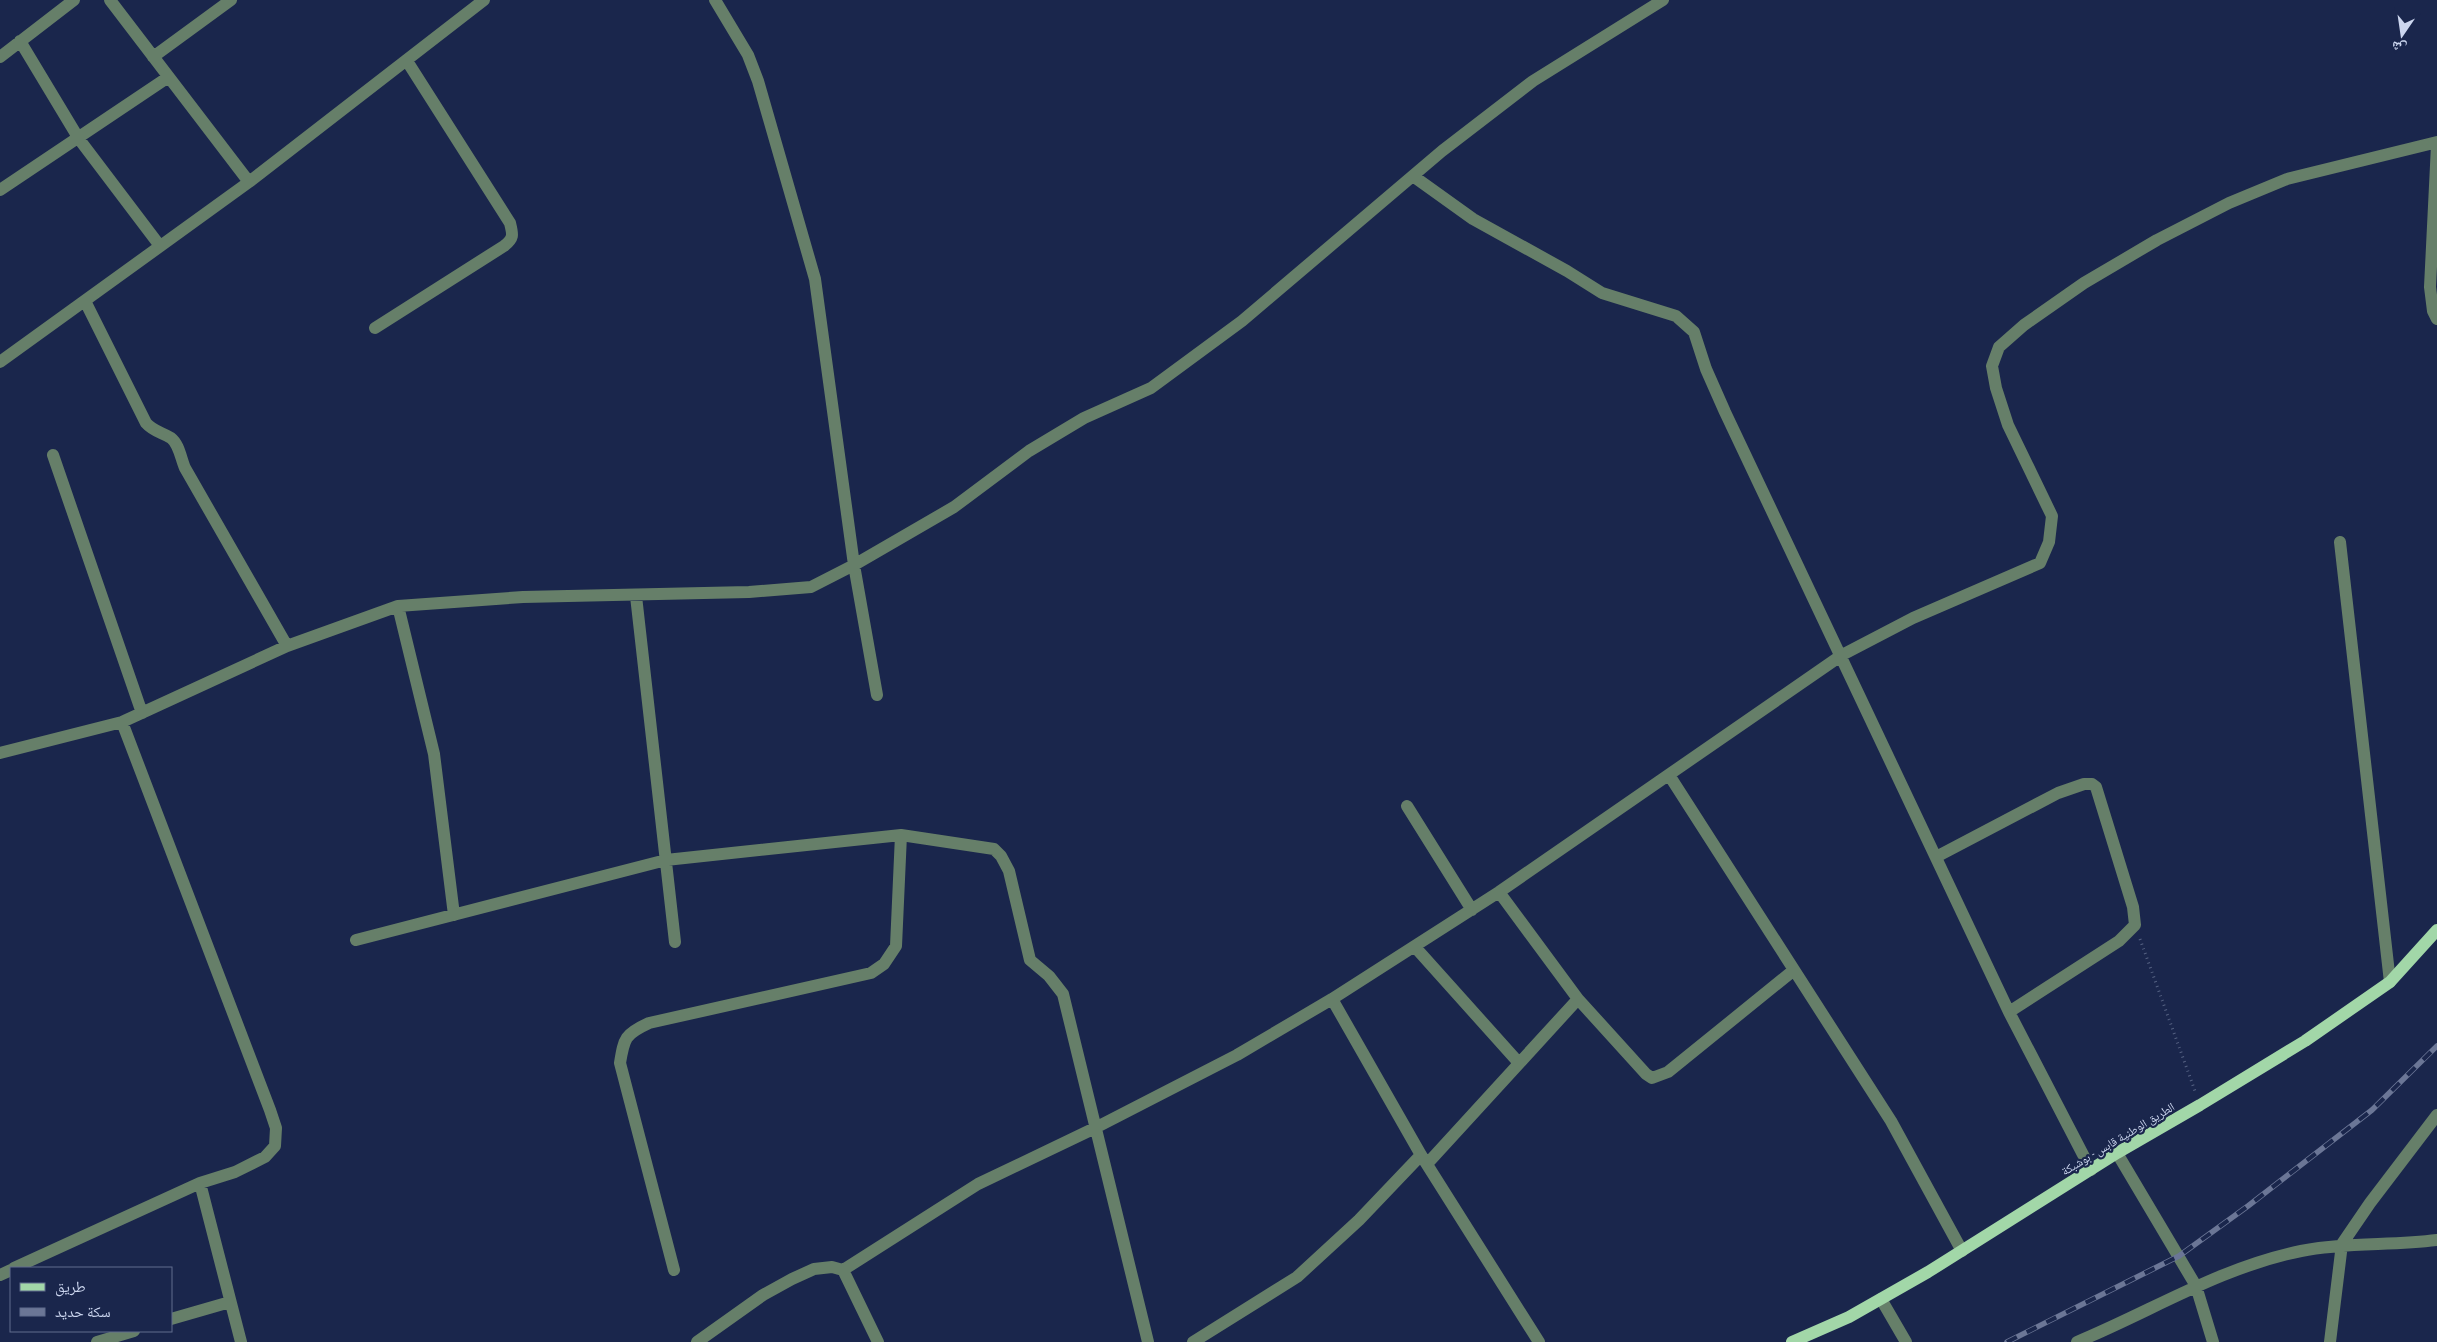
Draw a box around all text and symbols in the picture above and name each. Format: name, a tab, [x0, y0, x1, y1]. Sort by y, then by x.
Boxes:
north arrow	[2377, 10, 2427, 60]
text: ش	[2390, 37, 2408, 58]
street label: الطريق الوطنية قابس - بوشبكة	[2058, 1099, 2177, 1179]
legend	[10, 1267, 172, 1332]
text: طريق	[55, 1277, 86, 1297]
text: سكة حديد	[55, 1302, 111, 1321]

